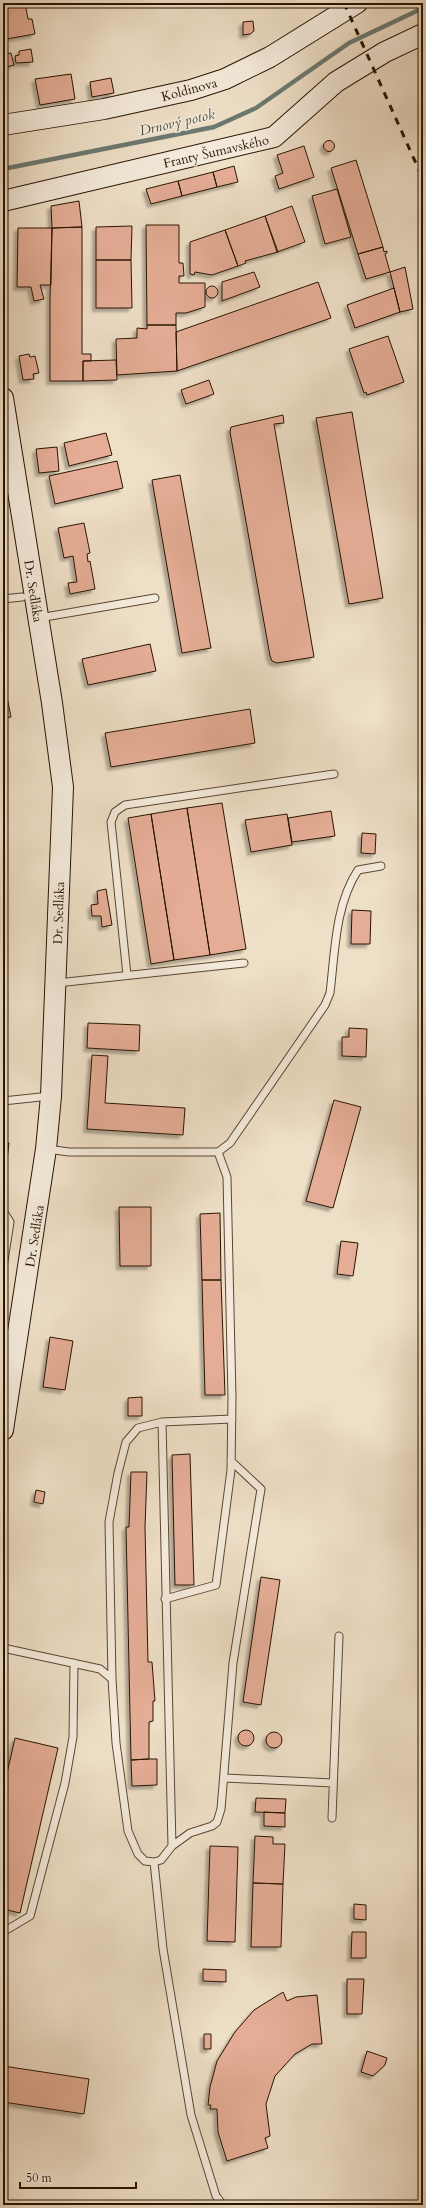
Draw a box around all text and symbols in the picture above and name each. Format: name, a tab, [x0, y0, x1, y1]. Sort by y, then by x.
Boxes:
street label: Koldinova	[159, 74, 220, 106]
water label: Drnový potok	[138, 105, 217, 140]
street label: Franty Šumavského	[162, 131, 271, 173]
street label: Dr. Sedláka	[19, 559, 47, 624]
street label: Dr. Sedláka	[49, 881, 69, 945]
street label: Dr. Sedláka	[21, 1203, 49, 1269]
scale bar	[20, 2164, 136, 2190]
text: 50 m	[26, 2170, 53, 2186]

